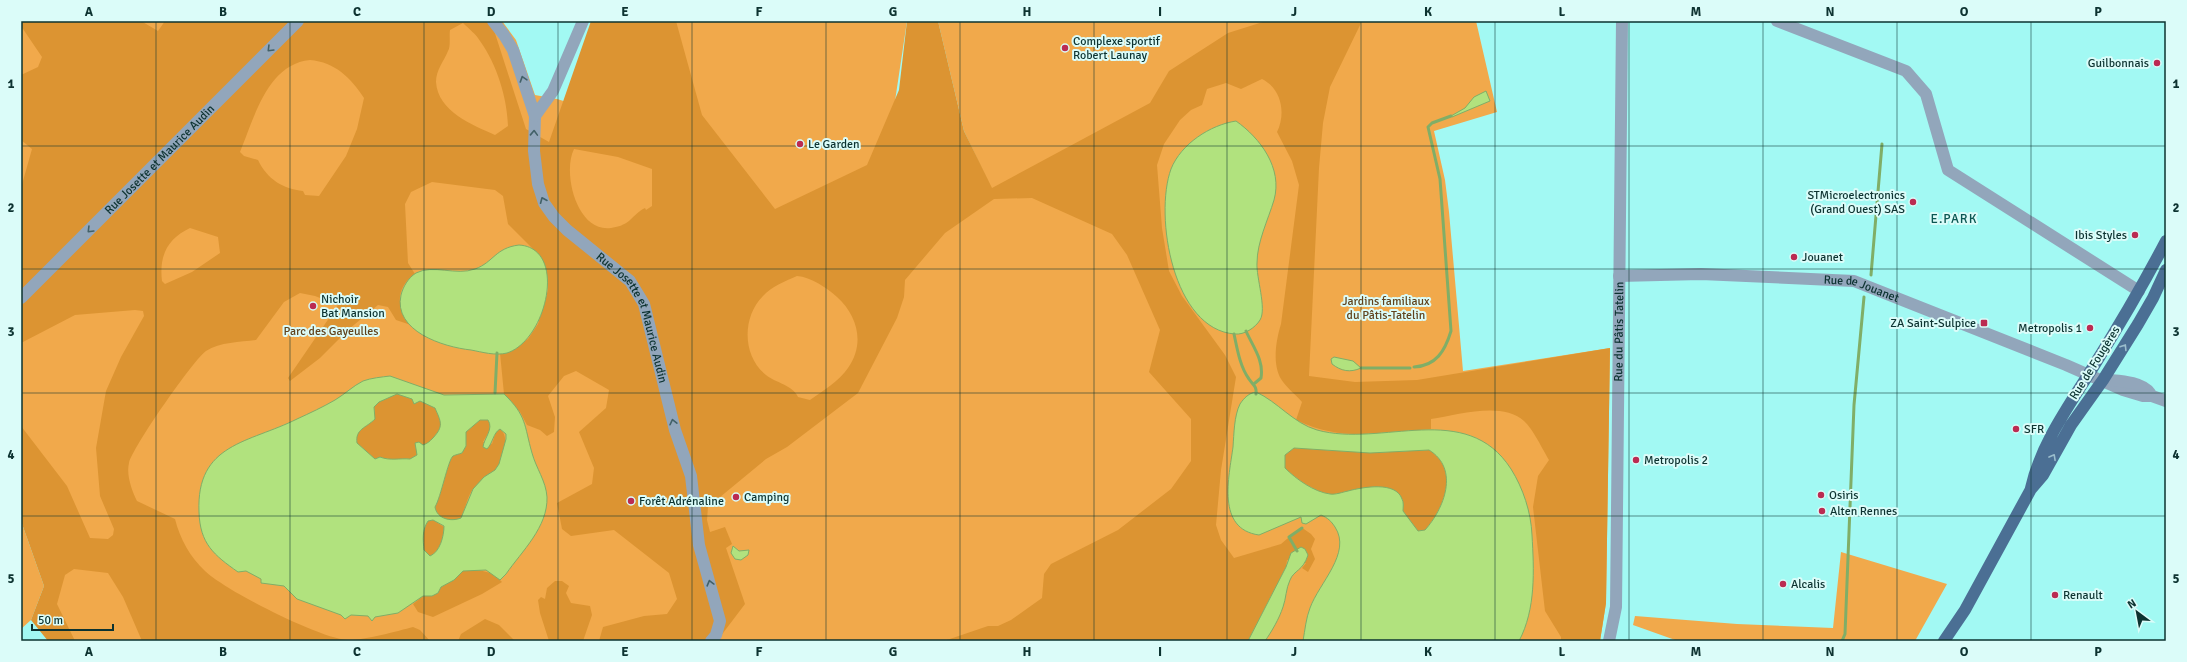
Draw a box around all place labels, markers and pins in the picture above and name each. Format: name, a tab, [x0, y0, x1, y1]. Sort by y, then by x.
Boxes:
place label: Complexe sportif Robert Launay	[1073, 34, 1161, 63]
marker: Complexe sportif Robert Launay	[1060, 43, 1070, 53]
place label: Guilbonnais	[2088, 56, 2149, 71]
marker: Guilbonnais	[2152, 58, 2162, 68]
place label: Le Garden	[808, 137, 860, 152]
marker: Le Garden	[795, 139, 805, 149]
place label: STMicroelectronics (Grand Ouest) SAS	[1808, 188, 1905, 217]
marker: STMicroelectronics (Grand Ouest) SAS	[1908, 197, 1918, 207]
place label: Ibis Styles	[2075, 228, 2127, 243]
marker: Ibis Styles	[2130, 230, 2140, 240]
place label: Jouanet	[1802, 250, 1843, 265]
marker: Jouanet	[1789, 252, 1799, 262]
place label: Nichoir Bat Mansion	[321, 292, 385, 321]
marker: Nichoir Bat Mansion	[308, 301, 318, 311]
place label: ZA Saint-Sulpice	[1890, 316, 1976, 331]
marker: ZA Saint-Sulpice	[1979, 318, 1989, 328]
place label: Metropolis 1	[2018, 321, 2082, 336]
marker: Metropolis 1	[2085, 323, 2095, 333]
place label: SFR	[2024, 422, 2044, 437]
marker: SFR	[2011, 424, 2021, 434]
place label: Metropolis 2	[1644, 453, 1708, 468]
marker: Metropolis 2	[1631, 455, 1641, 465]
place label: Osiris	[1829, 488, 1859, 503]
place label: Camping	[744, 490, 789, 505]
marker: Osiris	[1816, 490, 1826, 500]
marker: Camping	[731, 492, 741, 502]
place label: Forêt Adrénaline	[639, 494, 724, 509]
marker: Forêt Adrénaline	[626, 496, 636, 506]
place label: Alten Rennes	[1830, 504, 1897, 519]
marker: Alten Rennes	[1817, 506, 1827, 516]
place label: Alcalis	[1791, 577, 1825, 592]
marker: Alcalis	[1778, 579, 1788, 589]
place label: Renault	[2063, 588, 2103, 603]
marker: Renault	[2050, 590, 2060, 600]

